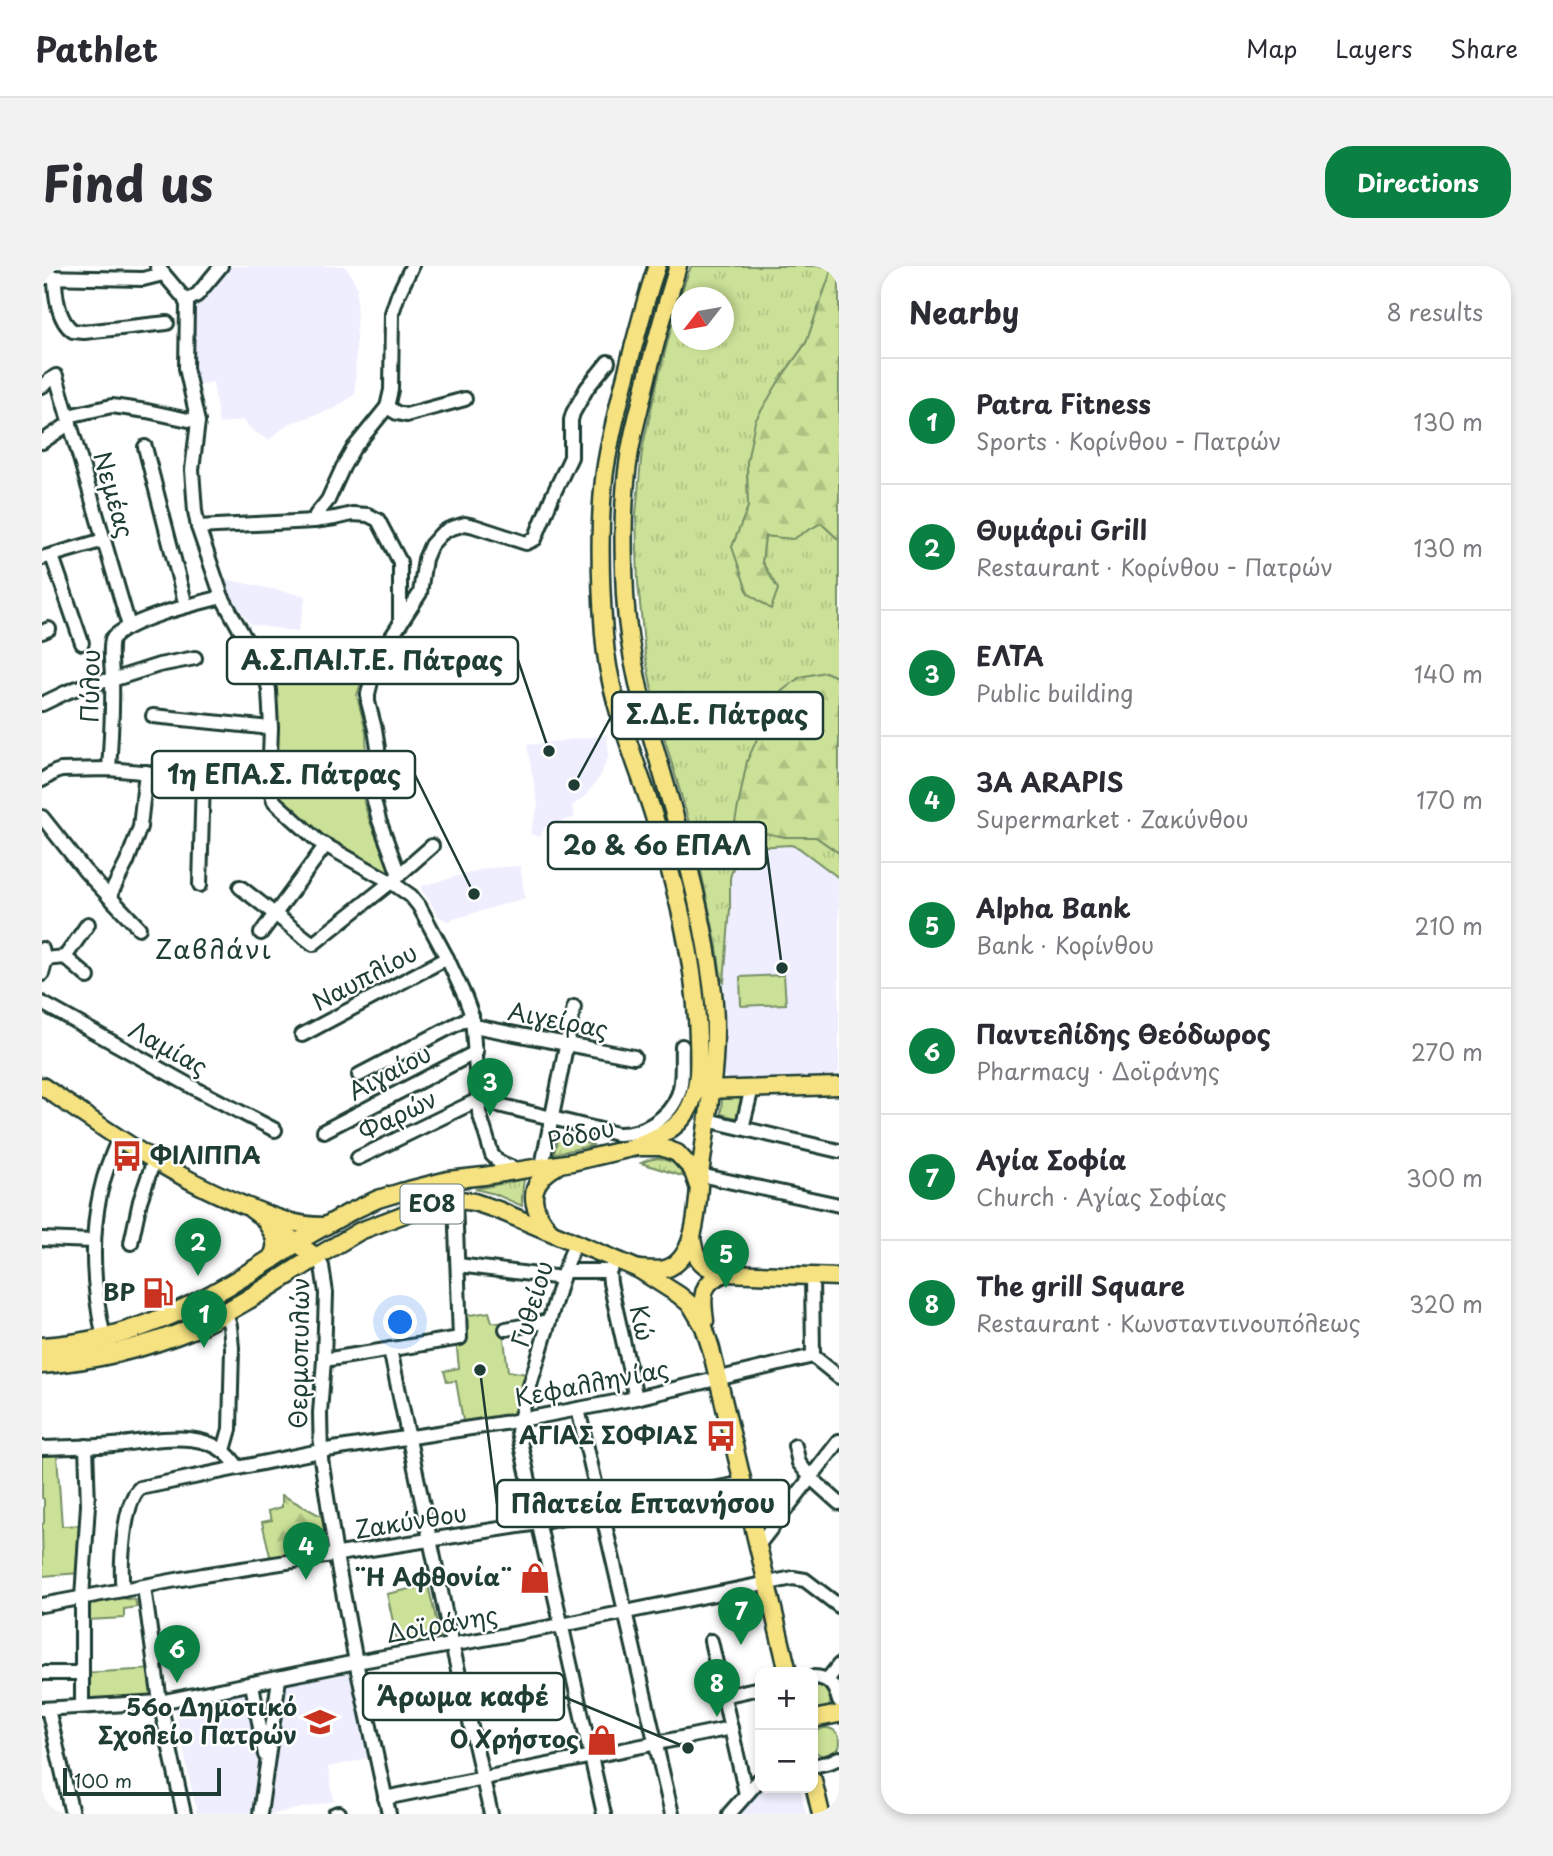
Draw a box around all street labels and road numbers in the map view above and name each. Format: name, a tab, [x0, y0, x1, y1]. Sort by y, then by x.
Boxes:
street label: Νεμέας	[85, 447, 144, 542]
street label: Πύλου	[70, 649, 108, 723]
street label: Ναυπλίου	[305, 933, 423, 1019]
street label: Αιγείρας	[505, 992, 612, 1046]
street label: Λαμίας	[123, 1011, 215, 1084]
street label: Αιγαίου	[341, 1034, 437, 1108]
street label: Φαρών	[352, 1080, 443, 1149]
street label: Ρόδου	[544, 1108, 618, 1158]
road number: ΕΟ8	[400, 1184, 464, 1224]
street label: Γυθείου	[501, 1256, 561, 1351]
street label: Θερμοπυλών	[279, 1277, 317, 1429]
street label: Κώ	[621, 1301, 665, 1344]
street label: Κεφαλληνίας	[511, 1349, 672, 1415]
street label: Ζακύνθου	[352, 1493, 469, 1547]
street label: Δοϊράνης	[383, 1596, 500, 1651]

